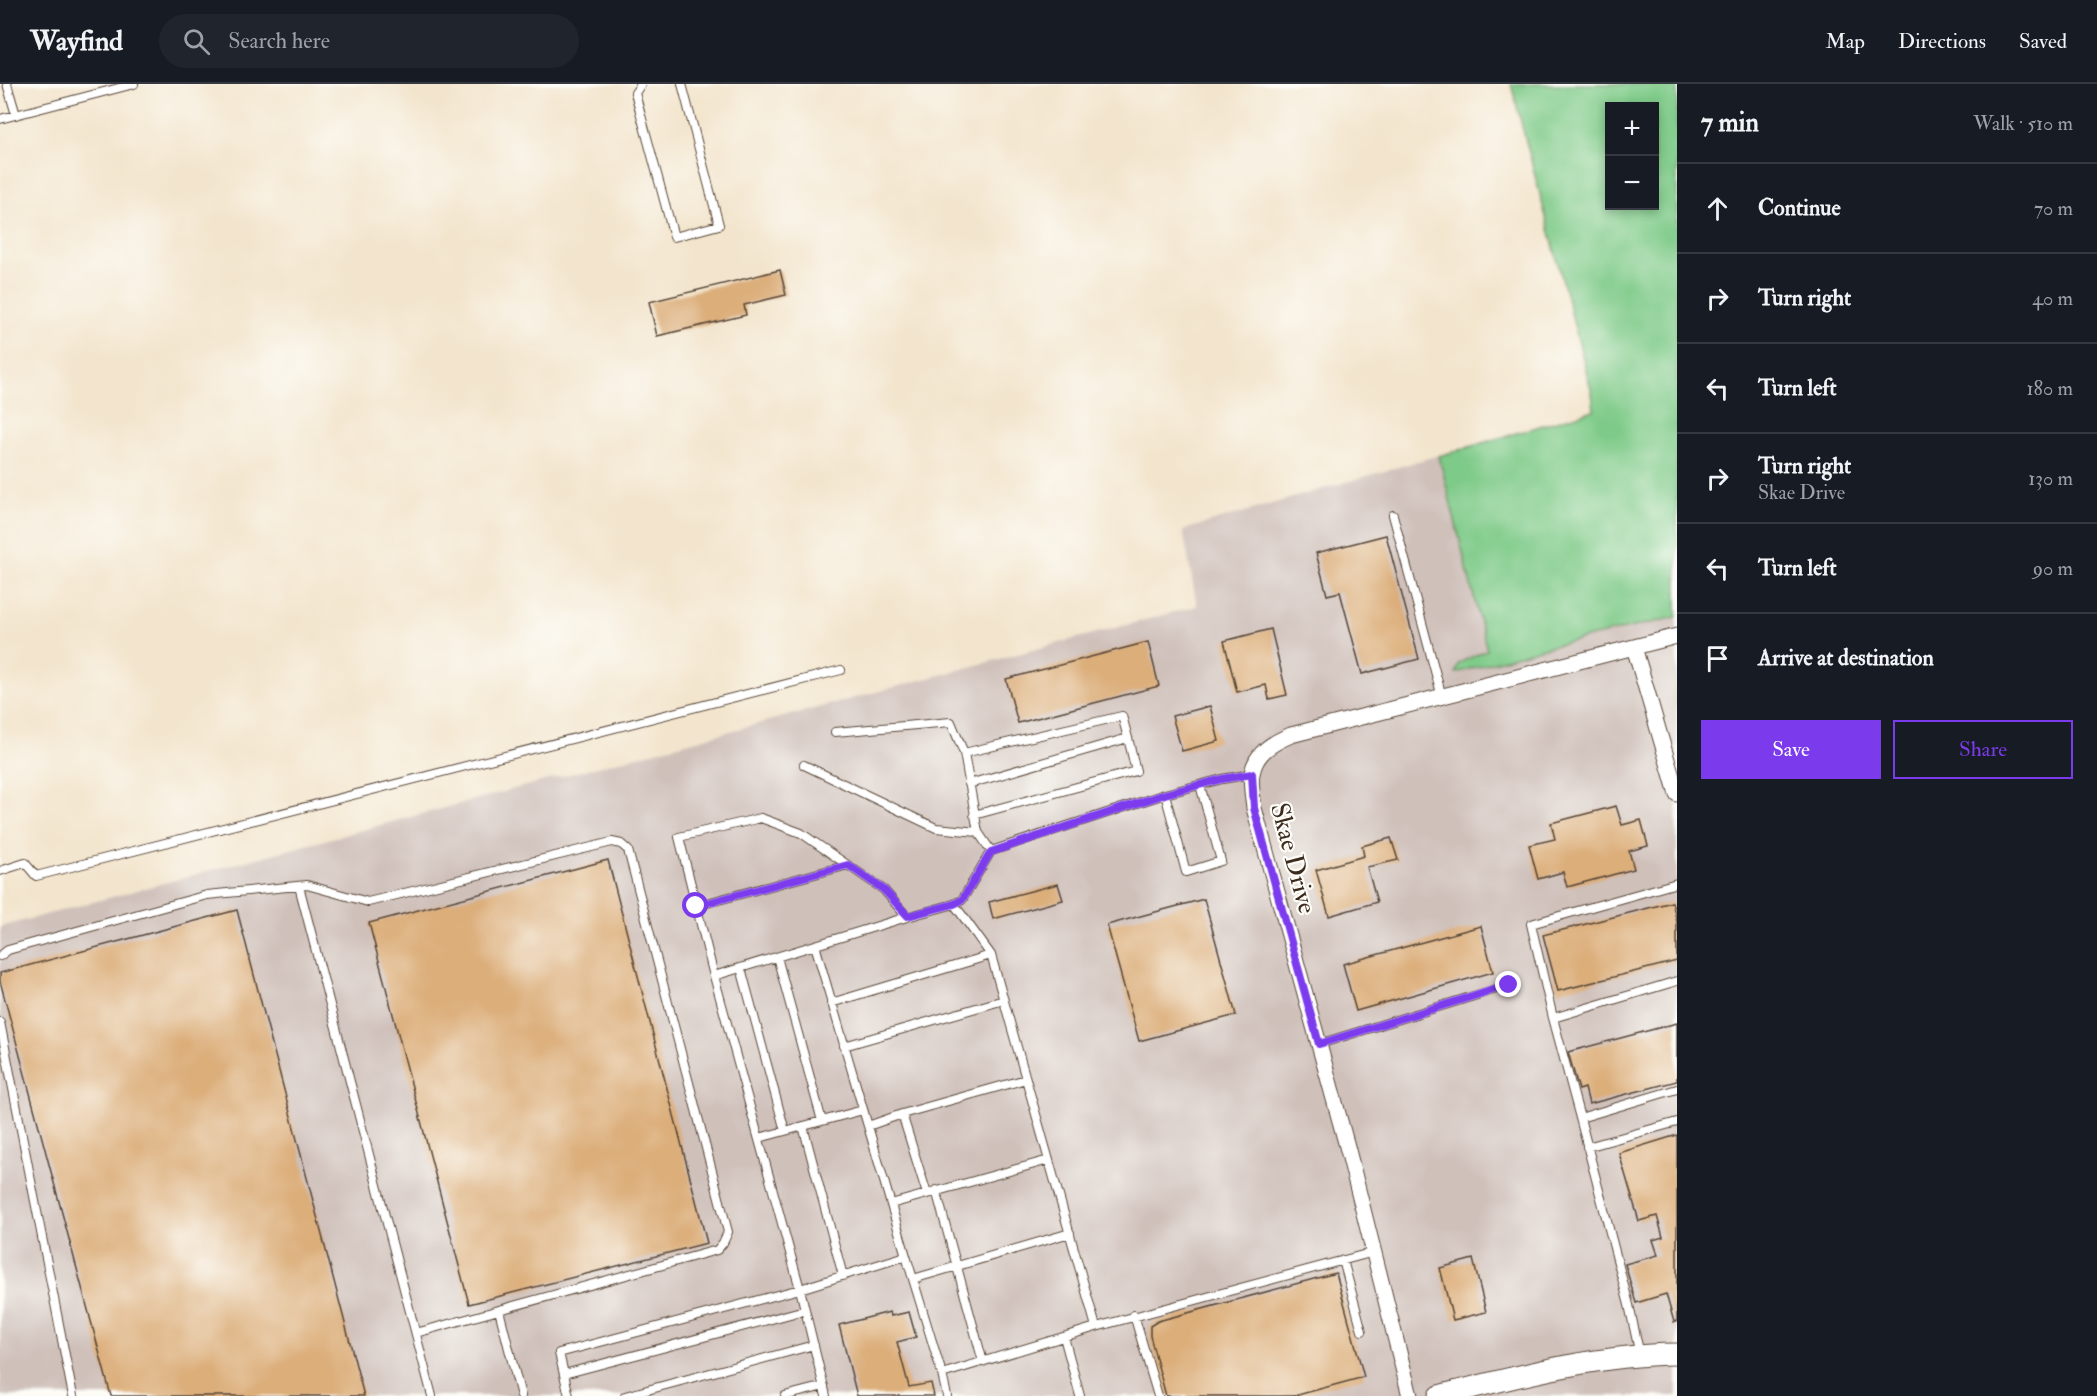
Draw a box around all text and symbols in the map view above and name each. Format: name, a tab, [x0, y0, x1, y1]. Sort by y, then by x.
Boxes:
search box	[159, 14, 579, 68]
text: Wayfind	[30, 24, 123, 59]
icon: search	[180, 25, 213, 58]
text: Search here	[228, 27, 330, 55]
text: Map	[1825, 28, 1865, 55]
text: Directions	[1898, 28, 1986, 55]
text: Saved	[2019, 28, 2067, 55]
map controls	[1605, 102, 1659, 210]
button: +	[1605, 102, 1659, 156]
text: 7 min	[1701, 107, 1759, 139]
text: Walk · 510 m	[1973, 111, 2073, 136]
button: −	[1605, 156, 1659, 210]
icon: ahead	[1701, 192, 1734, 225]
text: Continue	[1758, 194, 1841, 222]
text: 70 m	[2034, 196, 2073, 221]
icon: right	[1701, 282, 1734, 315]
text: Turn right	[1758, 284, 1851, 312]
text: 40 m	[2032, 286, 2073, 311]
icon: left	[1701, 372, 1734, 405]
text: Turn left	[1758, 374, 1837, 402]
text: 180 m	[2026, 376, 2073, 401]
text: Turn right	[1758, 452, 1851, 480]
icon: right	[1701, 462, 1734, 495]
text: 130 m	[2028, 466, 2073, 491]
text: Skae Drive	[1758, 480, 1845, 505]
icon: left	[1701, 552, 1734, 585]
text: Turn left	[1758, 554, 1837, 582]
text: 90 m	[2033, 556, 2073, 581]
icon: arrive	[1701, 642, 1734, 675]
text: Arrive at destination	[1758, 644, 1934, 672]
button: Save	[1701, 720, 1881, 779]
button: Share	[1893, 720, 2073, 779]
street label: Skae Drive	[1263, 799, 1323, 917]
route start	[682, 892, 708, 918]
route end	[1495, 971, 1521, 997]

